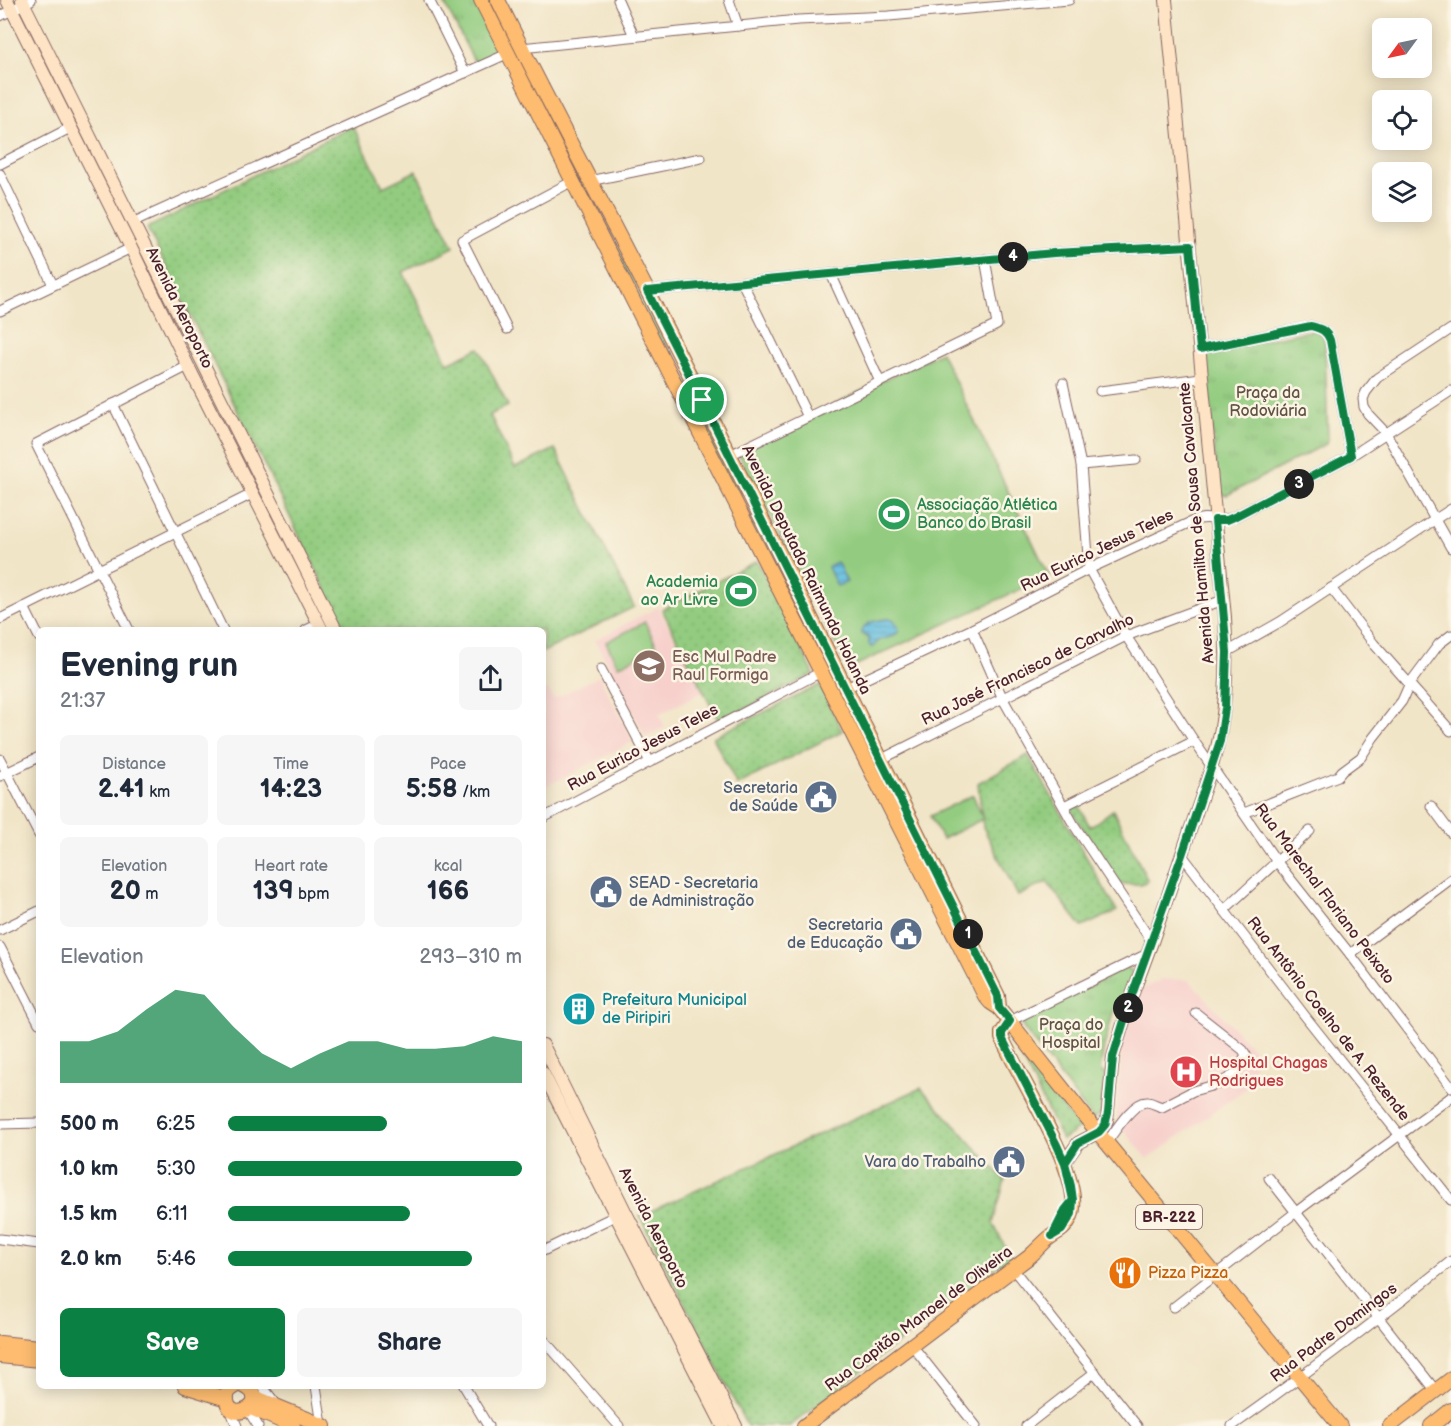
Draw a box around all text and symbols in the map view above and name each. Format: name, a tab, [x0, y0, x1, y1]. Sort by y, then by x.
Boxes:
north arrow	[1372, 18, 1432, 78]
map controls	[1372, 18, 1432, 222]
button: locate	[1372, 90, 1432, 150]
button: layers	[1372, 162, 1432, 222]
pin: 4	[998, 242, 1028, 272]
street label: Avenida Aeroporto	[141, 244, 217, 372]
text: 4	[1008, 247, 1018, 266]
pin	[676, 374, 727, 425]
street label: Avenida Hamilton de Sousa Cavalcante	[1175, 381, 1219, 664]
icon: arrive	[685, 383, 718, 416]
park label: Praça da Rodoviária	[1229, 384, 1307, 421]
street label: Avenida Deputado Raimundo Holanda	[737, 442, 875, 698]
pin: 3	[1284, 469, 1314, 499]
text: 3	[1294, 474, 1304, 493]
sports icon: Associação Atlética Banco do Brasil	[876, 496, 912, 532]
place label: Associação Atlética Banco do Brasil	[917, 496, 1058, 533]
street label: Rua Eurico Jesus Teles	[1017, 506, 1177, 596]
place label: Academia ao Ar Livre	[641, 573, 718, 610]
sports icon: Academia ao Ar Livre	[723, 573, 759, 609]
street label: Rua José Francisco de Carvalho	[919, 610, 1137, 730]
text: Evening run	[60, 646, 238, 686]
button: share	[459, 647, 522, 710]
school or university icon: Esc Mul Padre Raul Formiga	[631, 648, 667, 684]
place label: Esc Mul Padre Raul Formiga	[672, 648, 777, 685]
text: 21:37	[60, 689, 105, 713]
street label: Rua Eurico Jesus Teles	[565, 700, 722, 796]
text: Distance	[102, 755, 166, 774]
text: Time	[273, 755, 309, 774]
text: Pace	[430, 755, 466, 774]
text: 2.41	[98, 774, 145, 805]
text: 14:23	[260, 774, 322, 805]
text: 5:58	[406, 774, 458, 805]
place label: Secretaria de Saúde	[723, 779, 799, 816]
public building icon: Secretaria de Saúde	[803, 779, 839, 815]
text: km	[145, 783, 170, 802]
text: /km	[458, 783, 490, 802]
street label: Rua Marechal Floriano Peixoto	[1250, 800, 1398, 988]
text: Elevation	[101, 857, 167, 876]
text: Heart rate	[254, 857, 328, 876]
text: kcal	[434, 857, 462, 876]
public building icon: SEAD - Secretaria de Administração	[588, 874, 624, 910]
place label: SEAD - Secretaria de Administração	[629, 874, 758, 911]
text: 20	[110, 876, 141, 907]
text: 139	[252, 876, 294, 907]
text: 166	[427, 876, 469, 907]
text: m	[141, 885, 158, 904]
text: bpm	[294, 885, 330, 904]
street label: Rua Antônio Coelho de A. Rezende	[1242, 913, 1414, 1125]
place label: Secretaria de Educação	[787, 916, 883, 953]
public building icon: Secretaria de Educação	[888, 916, 924, 952]
pin: 1	[953, 919, 983, 949]
text: 1	[965, 924, 971, 943]
text: Elevation	[60, 945, 143, 969]
text: 293–310 m	[419, 945, 522, 969]
building icon: Prefeitura Municipal de Piripiri	[561, 991, 597, 1027]
place label: Prefeitura Municipal de Piripiri	[602, 991, 747, 1028]
pin: 2	[1113, 993, 1143, 1023]
text: 2	[1123, 998, 1133, 1017]
park label: Praça do Hospital	[1039, 1016, 1103, 1053]
hospital icon: Hospital Chagas Rodrigues	[1168, 1054, 1204, 1090]
place label: Hospital Chagas Rodrigues	[1209, 1054, 1328, 1091]
text: 500 m	[60, 1112, 119, 1136]
text: 6:25	[156, 1112, 196, 1136]
public building icon: Vara do Trabalho	[991, 1144, 1027, 1180]
place label: Vara do Trabalho	[864, 1153, 986, 1172]
text: 1.0 km	[60, 1157, 118, 1181]
text: 5:30	[156, 1157, 196, 1181]
street label: Avenida Aeroporto	[614, 1164, 692, 1292]
text: 1.5 km	[60, 1202, 117, 1226]
text: 6:11	[156, 1202, 188, 1226]
road number: BR-222	[1136, 1205, 1202, 1229]
street label: Rua Capitão Manoel de Oliveira	[822, 1242, 1016, 1396]
text: 2.0 km	[60, 1247, 122, 1271]
text: 5:46	[156, 1247, 196, 1271]
restaurant icon: Pizza Pizza	[1107, 1255, 1143, 1291]
place label: Pizza Pizza	[1148, 1264, 1228, 1283]
street label: Rua Padre Domingos	[1267, 1279, 1401, 1387]
button: Save	[60, 1308, 285, 1377]
button: Share	[297, 1308, 522, 1377]

